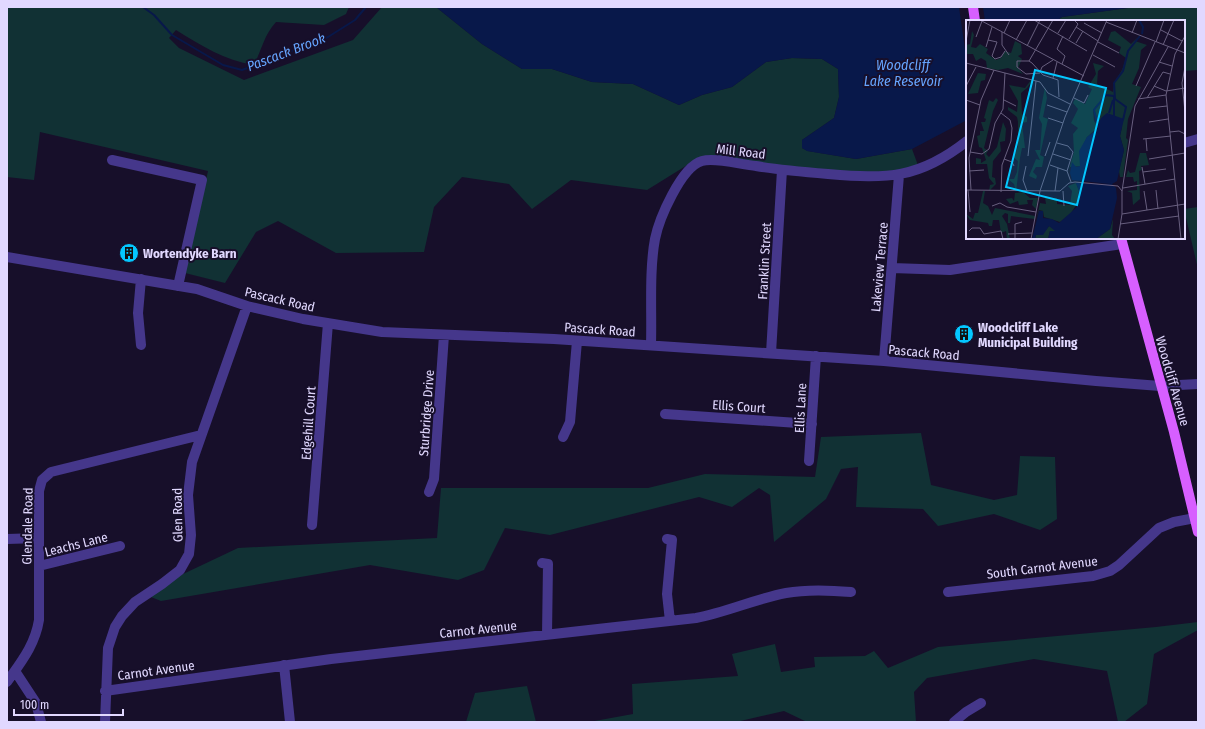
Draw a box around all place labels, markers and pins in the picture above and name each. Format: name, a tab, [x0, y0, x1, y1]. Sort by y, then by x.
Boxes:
building icon: Wortendyke Barn	[118, 242, 140, 264]
place label: Wortendyke Barn	[143, 246, 237, 261]
place label: Woodcliff Lake Municipal Building	[978, 320, 1078, 350]
building icon: Woodcliff Lake Municipal Building	[953, 323, 975, 345]

